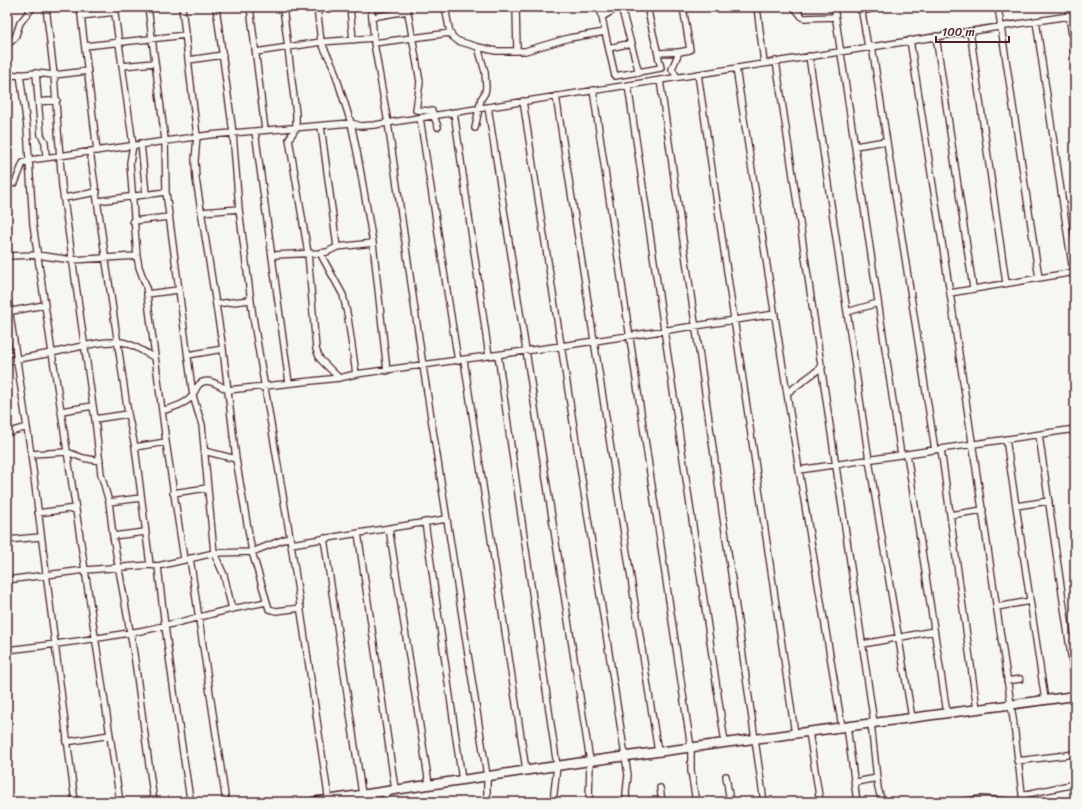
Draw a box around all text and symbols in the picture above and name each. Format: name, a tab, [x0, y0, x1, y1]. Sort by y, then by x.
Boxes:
scale bar	[936, 18, 1009, 44]
text: 100 m	[942, 21, 975, 43]

